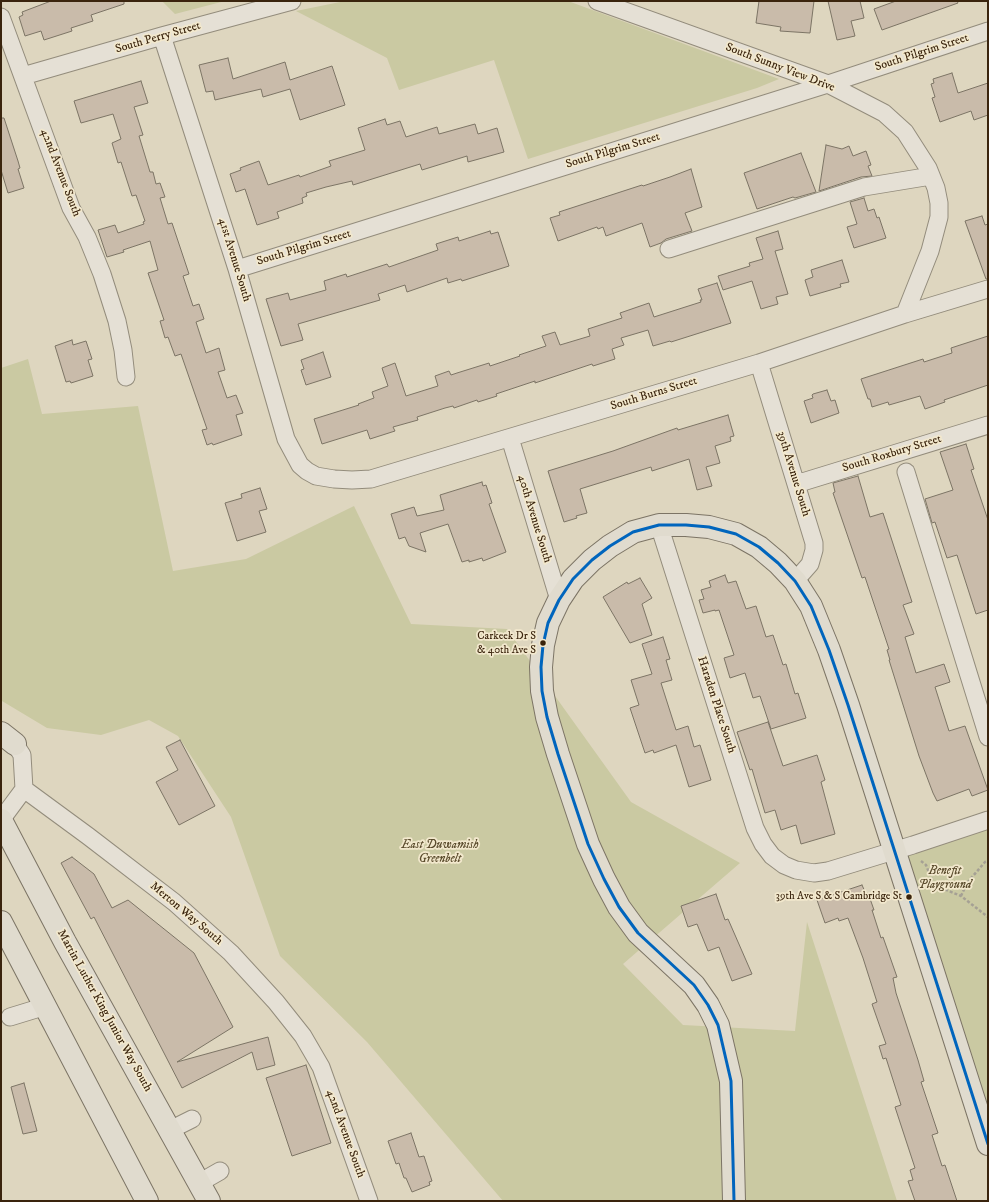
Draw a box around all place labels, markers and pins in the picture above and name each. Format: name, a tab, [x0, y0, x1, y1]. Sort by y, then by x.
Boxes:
place label: Carkeek Dr S & 40th Ave S	[477, 630, 536, 656]
marker: Carkeek Dr S & 40th Ave S	[538, 638, 548, 648]
place label: 39th Ave S & S Cambridge St	[776, 890, 902, 904]
marker: 39th Ave S & S Cambridge St	[904, 892, 914, 902]

